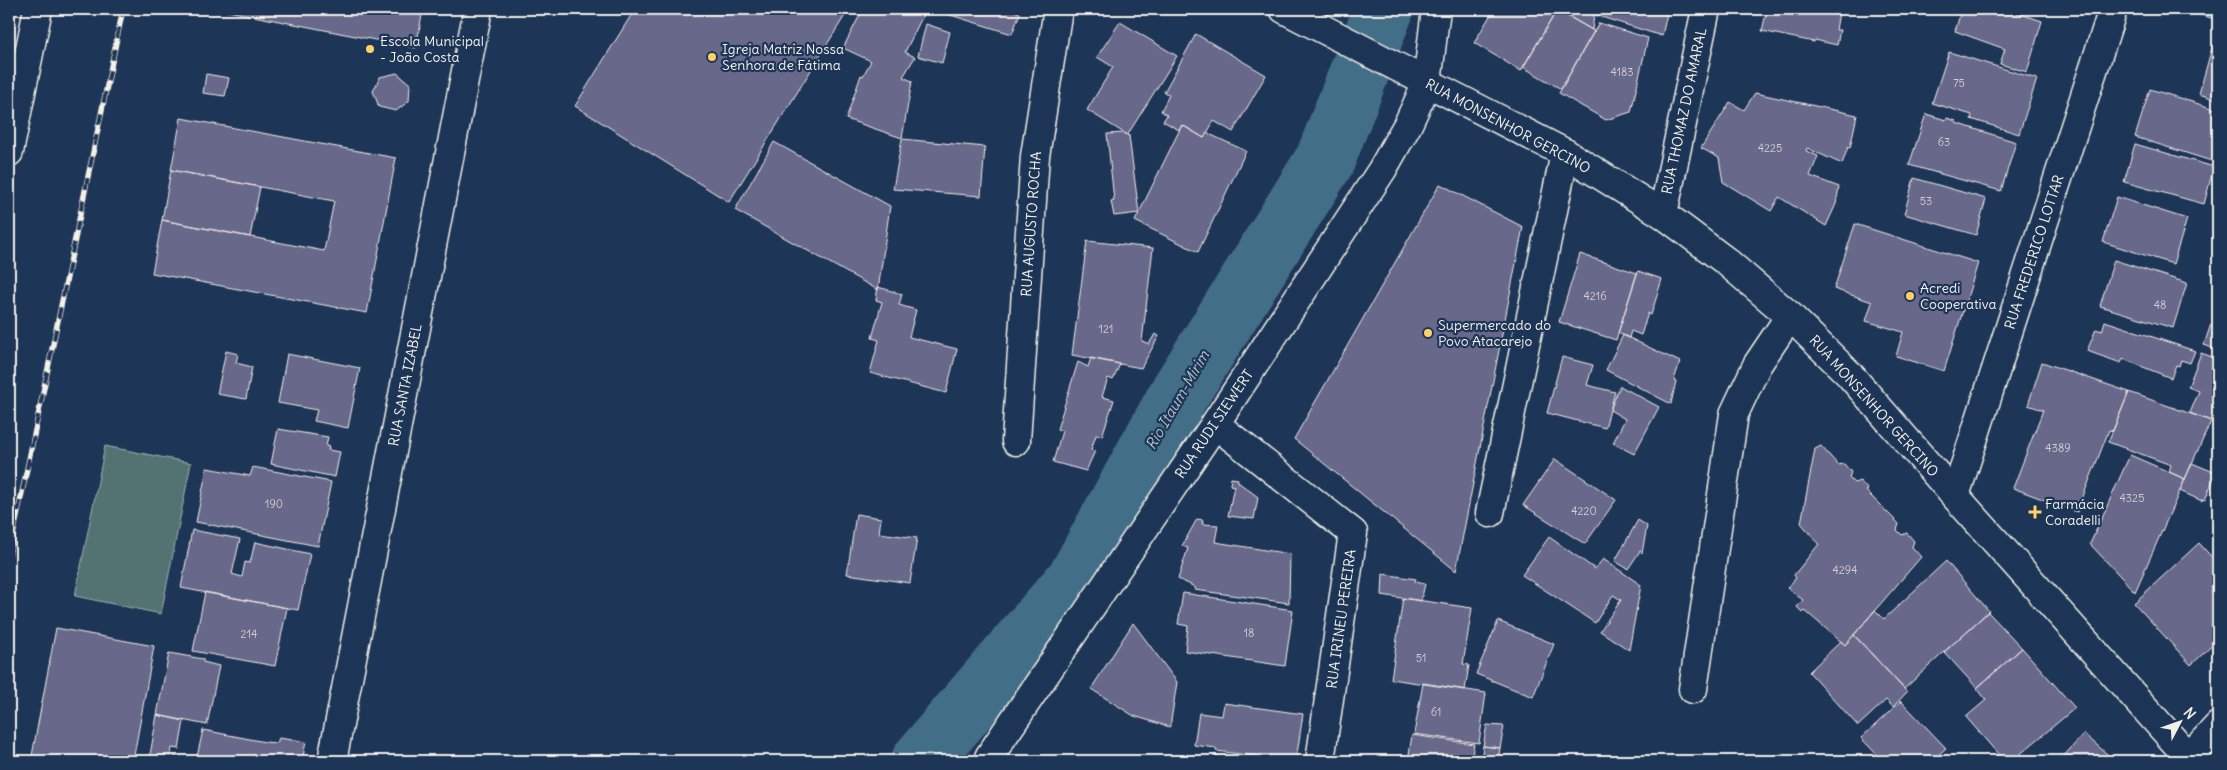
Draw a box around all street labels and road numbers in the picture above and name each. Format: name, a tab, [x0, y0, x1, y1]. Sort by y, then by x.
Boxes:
street label: RUA THOMAZ DO AMARAL	[1658, 26, 1711, 196]
street label: RUA MONSENHOR GERCINO	[1422, 75, 1594, 177]
street label: RUA AUGUSTO ROCHA	[1017, 151, 1045, 297]
street label: RUA FREDERICO LOTTAR	[2001, 172, 2068, 331]
street label: RUA SANTA IZABEL	[384, 322, 426, 448]
street label: RUA MONSENHOR GERCINO	[1806, 331, 1943, 481]
street label: RUA RUDI SIEWERT	[1171, 366, 1257, 482]
street label: RUA IRINEU PEREIRA	[1322, 548, 1360, 690]

